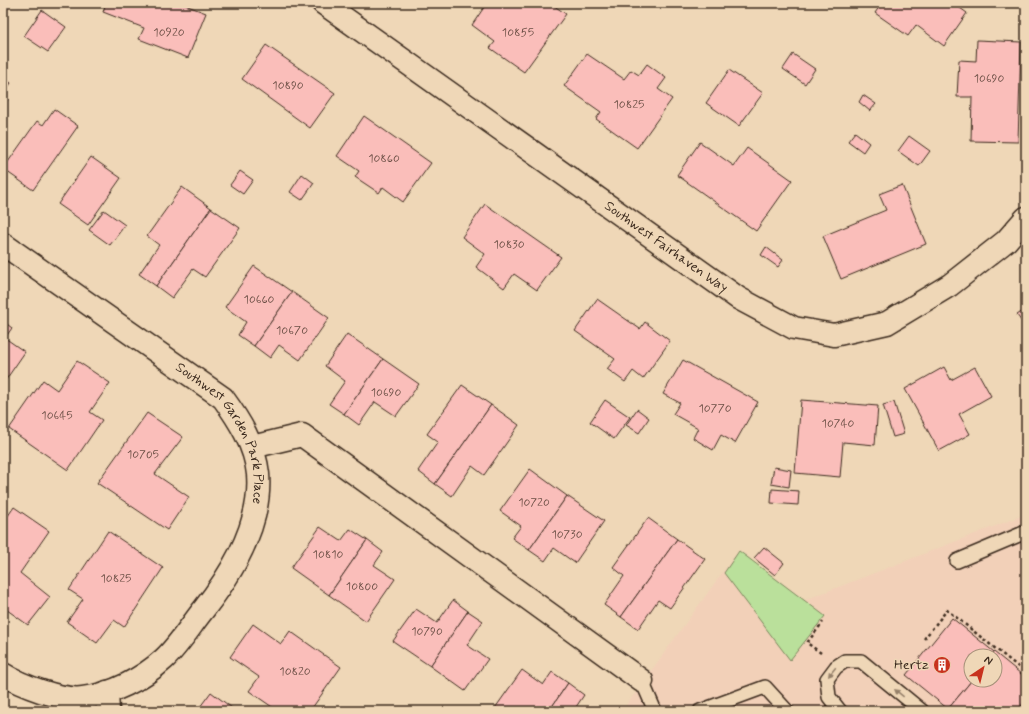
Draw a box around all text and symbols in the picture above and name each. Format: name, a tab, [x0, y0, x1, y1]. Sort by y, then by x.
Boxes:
house number: 10920	[153, 25, 185, 41]
house number: 10855	[502, 25, 534, 41]
house number: 10690	[974, 71, 1004, 87]
house number: 10890	[272, 78, 304, 94]
house number: 10825	[614, 97, 644, 113]
house number: 10860	[368, 151, 400, 167]
street label: Southwest Fairhaven Way	[601, 197, 731, 297]
house number: 10830	[494, 237, 525, 253]
house number: 10660	[244, 292, 275, 308]
house number: 10670	[276, 323, 308, 339]
street label: Southwest Garden Park Place	[172, 358, 267, 506]
house number: 10690	[371, 385, 401, 401]
house number: 10770	[698, 401, 732, 417]
house number: 10645	[41, 408, 73, 424]
house number: 10740	[822, 416, 855, 432]
house number: 10705	[127, 447, 159, 463]
house number: 10720	[518, 495, 550, 511]
house number: 10730	[551, 527, 583, 543]
house number: 10810	[313, 547, 344, 563]
house number: 10825	[101, 571, 131, 587]
house number: 10800	[346, 579, 378, 595]
house number: 10790	[411, 624, 443, 640]
north arrow	[963, 648, 1003, 688]
text: N	[981, 653, 995, 668]
building icon: Hertz	[932, 655, 952, 675]
place label: Hertz	[894, 656, 929, 674]
house number: 10820	[279, 664, 311, 680]
one-way arrow	[828, 666, 837, 677]
one-way arrow	[894, 688, 905, 697]

